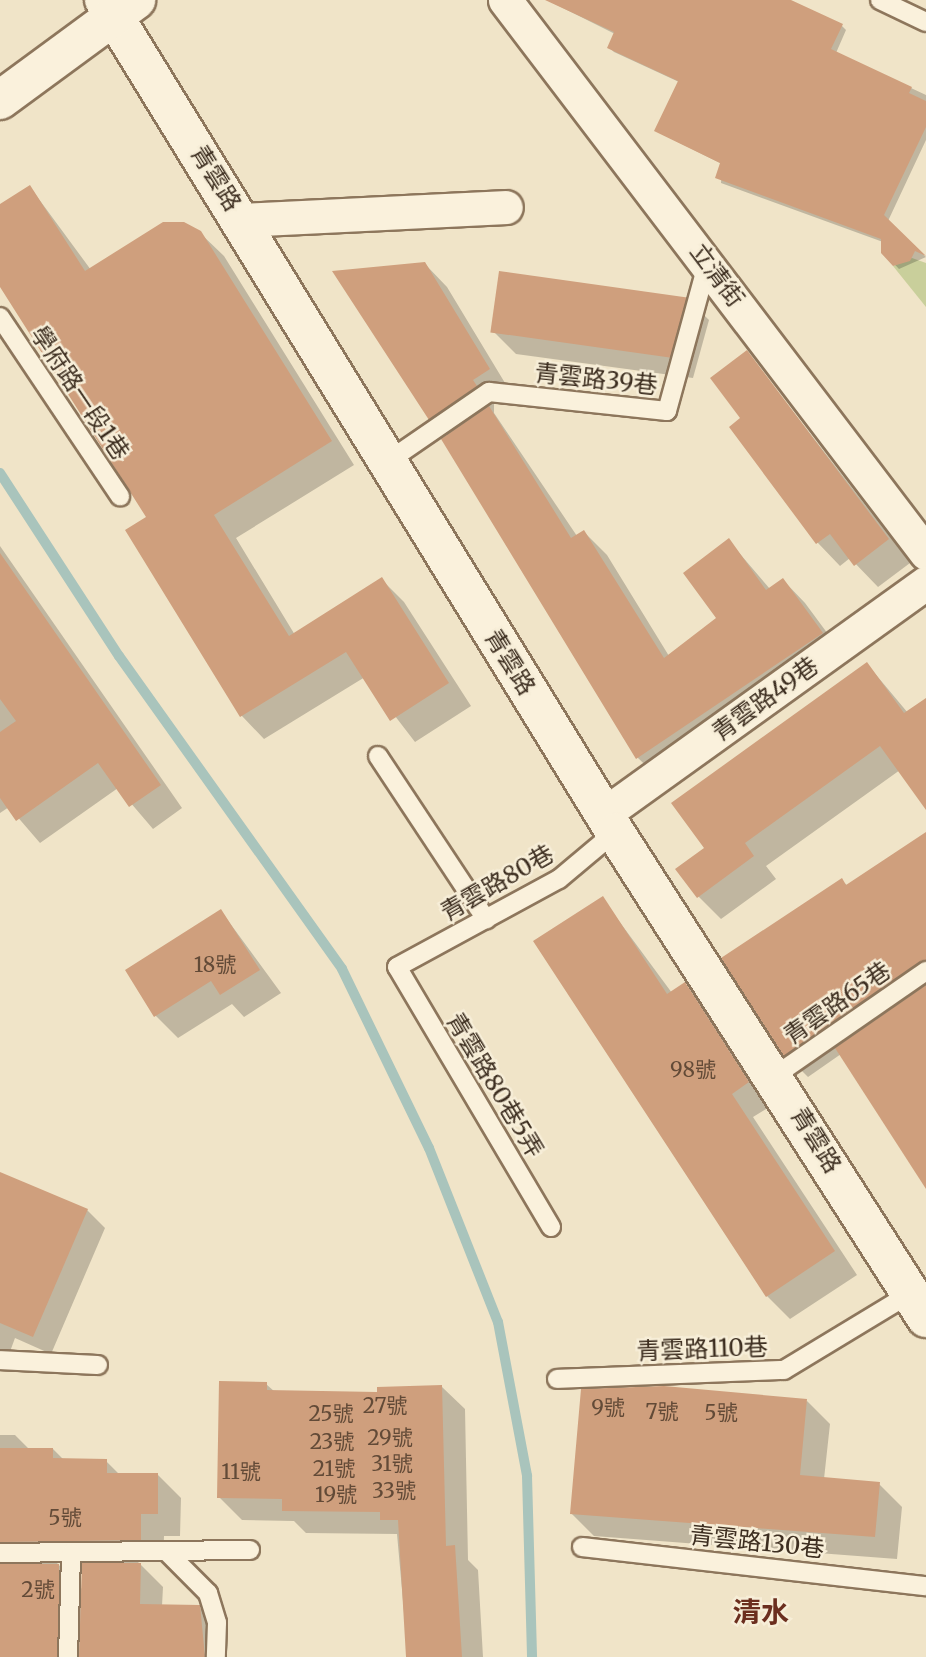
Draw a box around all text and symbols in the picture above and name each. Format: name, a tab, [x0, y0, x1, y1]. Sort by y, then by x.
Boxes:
street label: 青雲路	[185, 140, 247, 216]
street label: 立清街	[684, 238, 750, 312]
street label: 學府路一段1巷	[25, 321, 135, 465]
street label: 青雲路39巷	[533, 358, 659, 400]
street label: 青雲路	[479, 624, 541, 700]
street label: 青雲路49巷	[706, 651, 824, 747]
street label: 青雲路80巷	[435, 839, 559, 927]
house number: 18號	[194, 952, 236, 978]
street label: 青雲路65巷	[778, 956, 896, 1050]
street label: 青雲路80巷5弄	[440, 1007, 550, 1163]
house number: 98號	[670, 1057, 716, 1083]
street label: 青雲路	[785, 1102, 847, 1178]
street label: 青雲路110巷	[636, 1332, 768, 1366]
house number: 27號	[363, 1393, 407, 1419]
house number: 9號	[591, 1395, 625, 1421]
house number: 7號	[646, 1399, 678, 1425]
house number: 5號	[704, 1400, 738, 1426]
house number: 25號	[309, 1401, 353, 1427]
house number: 29號	[367, 1425, 413, 1451]
house number: 23號	[310, 1429, 354, 1455]
house number: 31號	[371, 1451, 413, 1477]
house number: 21號	[313, 1456, 355, 1482]
house number: 11號	[221, 1459, 261, 1485]
house number: 33號	[372, 1478, 416, 1504]
house number: 19號	[315, 1482, 357, 1508]
house number: 5號	[48, 1505, 82, 1531]
street label: 青雲路130巷	[688, 1521, 826, 1563]
house number: 2號	[21, 1577, 55, 1603]
district label: 清水	[733, 1595, 789, 1629]

